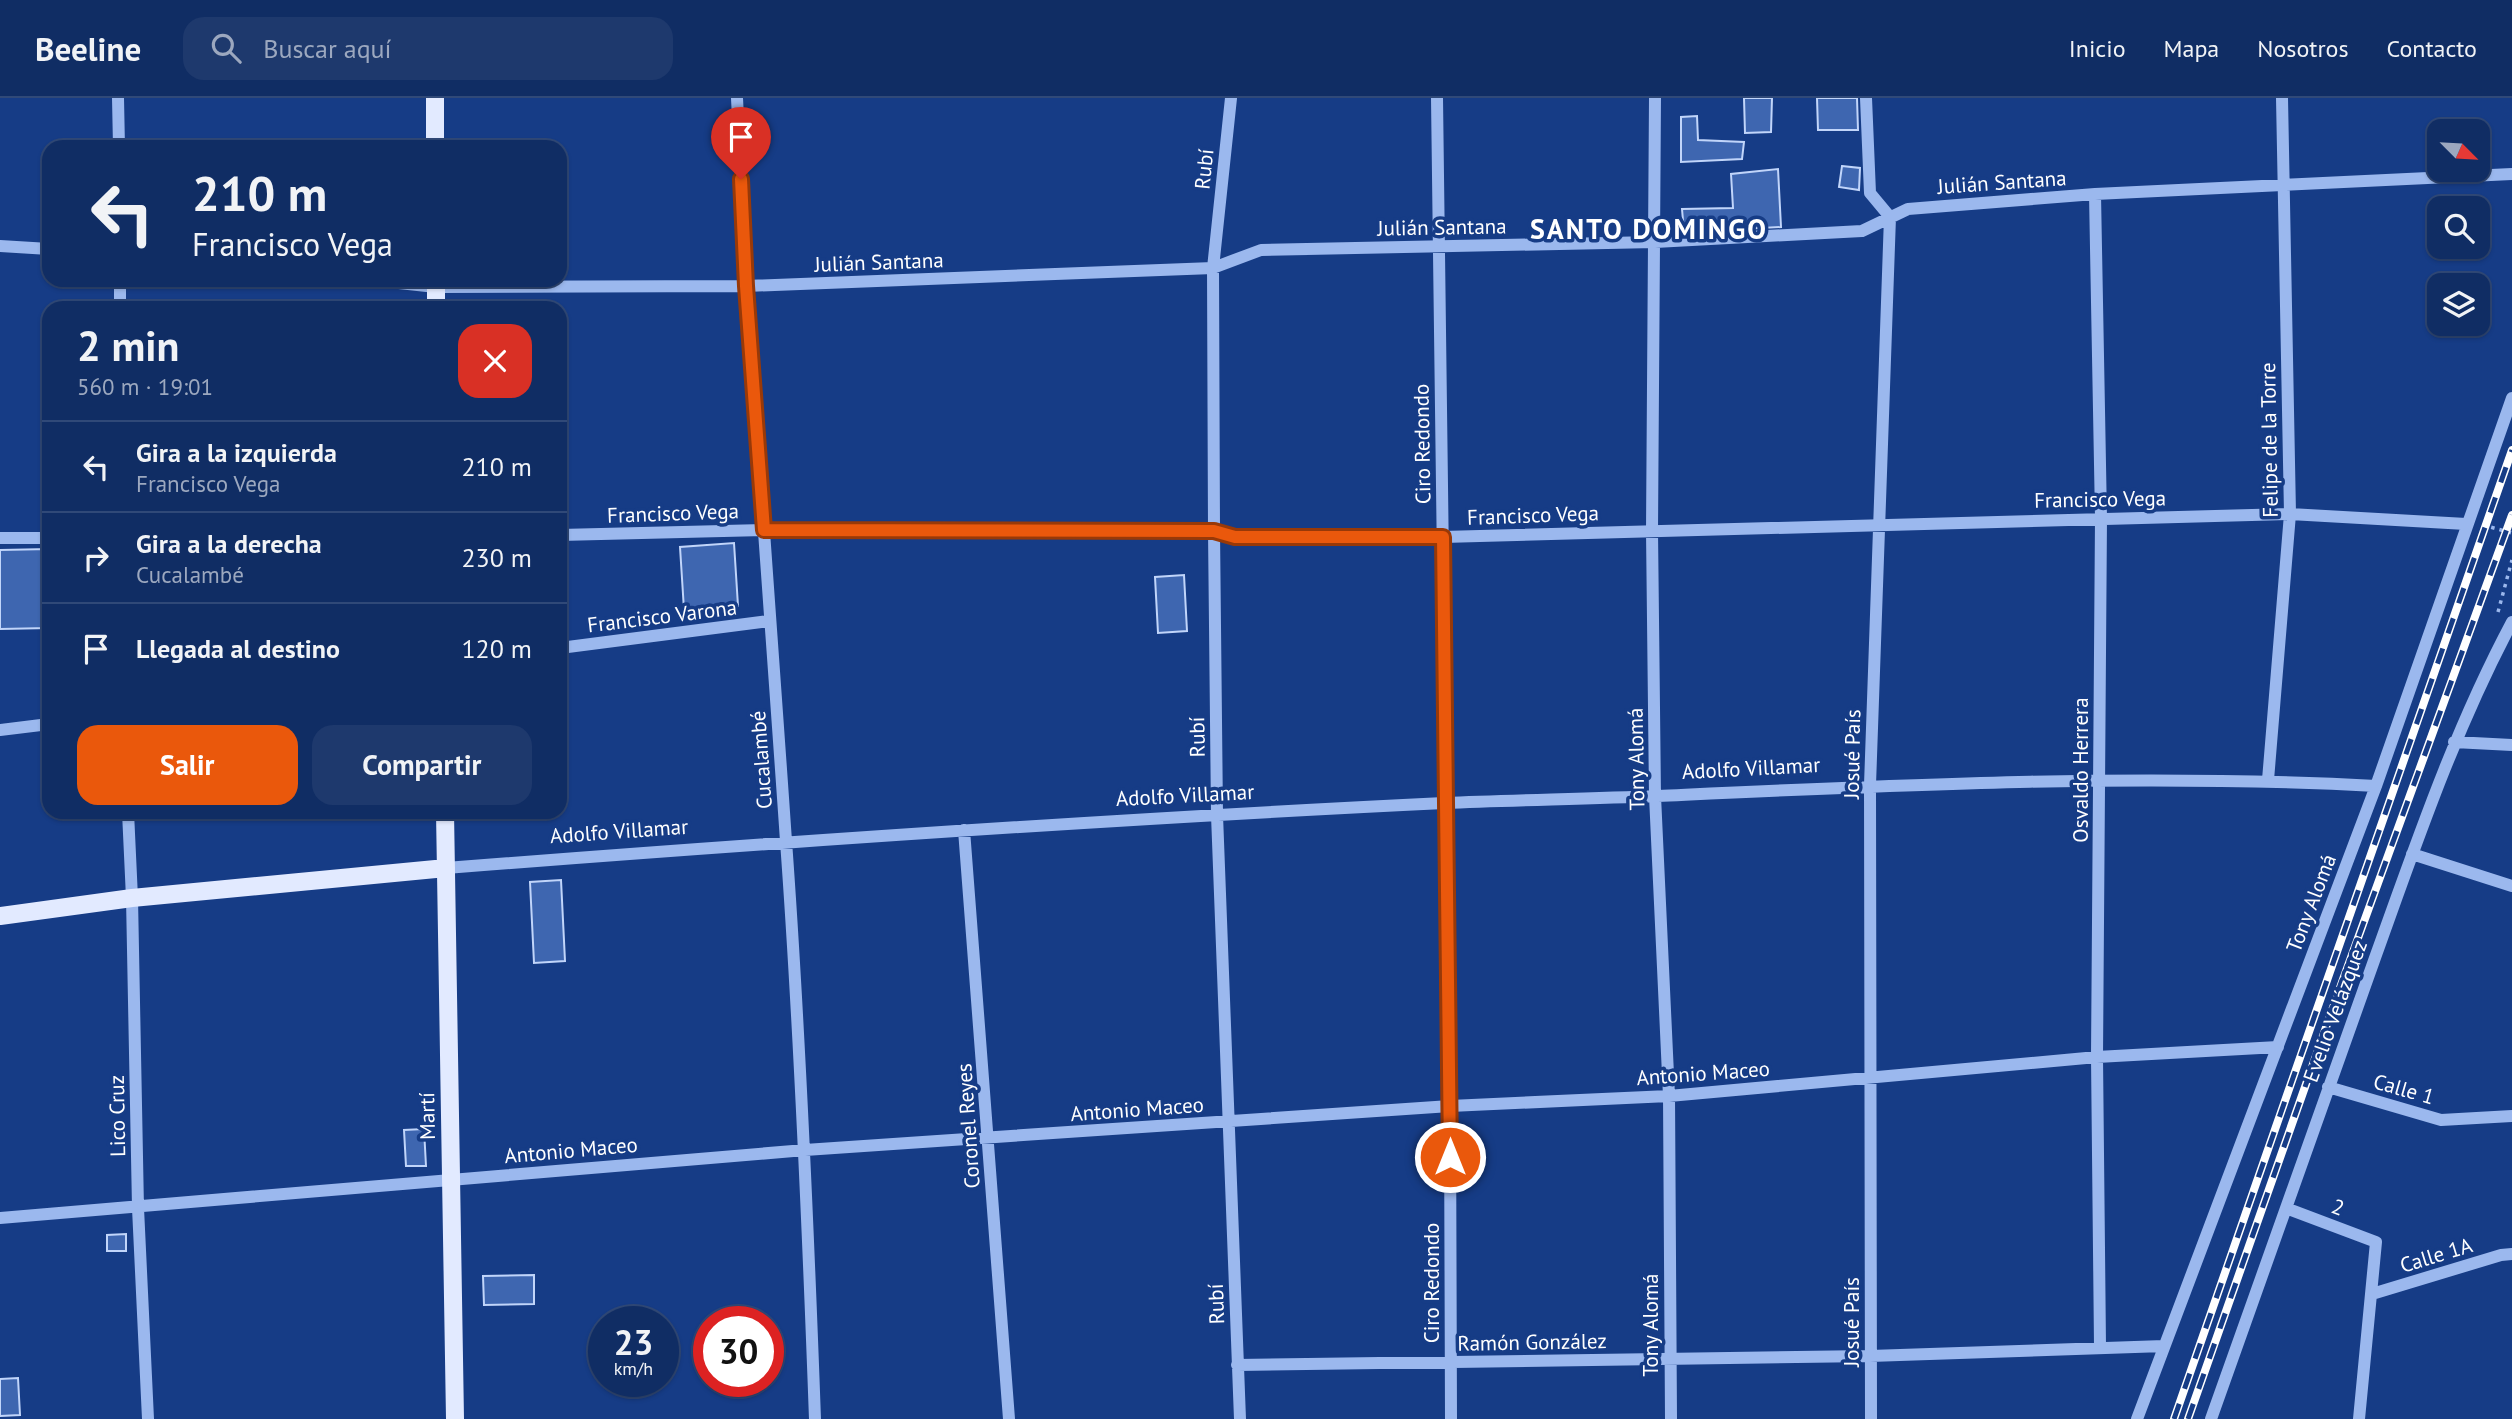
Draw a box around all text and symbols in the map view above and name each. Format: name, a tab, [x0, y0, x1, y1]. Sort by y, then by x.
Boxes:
search box	[183, 17, 673, 80]
text: Beeline	[35, 27, 141, 70]
icon: search	[207, 29, 245, 67]
text: Buscar aquí	[263, 32, 392, 65]
text: Inicio	[2069, 33, 2126, 64]
text: Mapa	[2164, 33, 2219, 64]
text: Nosotros	[2257, 33, 2349, 64]
text: Contacto	[2387, 33, 2477, 64]
pin	[711, 107, 771, 179]
icon: arrive	[722, 118, 760, 156]
north arrow	[2427, 119, 2490, 182]
map controls	[2427, 119, 2490, 336]
street label: Rubí	[1188, 147, 1220, 191]
text: 210 m	[192, 161, 327, 225]
street label: Julián Santana	[1936, 164, 2067, 200]
icon: left	[77, 168, 168, 259]
button: search	[2427, 196, 2490, 259]
district label: SANTO DOMINGO	[1530, 210, 1768, 247]
street label: Julián Santana	[1376, 212, 1507, 242]
text: Francisco Vega	[192, 223, 393, 265]
street label: Julián Santana	[813, 246, 944, 278]
button: layers	[2427, 273, 2490, 336]
text: 2 min	[77, 318, 179, 373]
button: close	[458, 324, 532, 398]
street label: Felipe de la Torre	[2254, 362, 2284, 518]
text: 560 m · 19:01	[77, 372, 213, 401]
street label: Ciro Redondo	[1407, 384, 1437, 504]
text: Gira a la izquierda	[136, 436, 337, 469]
icon: left	[77, 448, 115, 486]
text: 210 m	[461, 450, 532, 483]
text: Francisco Vega	[136, 469, 280, 498]
street label: Francisco Vega	[2034, 484, 2166, 514]
street label: Francisco Vega	[607, 497, 739, 529]
street label: Francisco Vega	[1467, 499, 1599, 531]
text: Gira a la derecha	[136, 527, 322, 560]
icon: right	[77, 539, 115, 577]
text: 230 m	[461, 541, 532, 574]
text: Cucalambé	[136, 560, 244, 589]
street label: Francisco Varona	[586, 593, 738, 639]
icon: arrive	[77, 630, 115, 668]
text: Llegada al destino	[136, 632, 340, 665]
text: 120 m	[461, 632, 532, 665]
street label: Osvaldo Herrera	[2067, 697, 2094, 843]
street label: Tony Alomá	[1622, 707, 1650, 811]
street label: Josué País	[1838, 709, 1866, 800]
street label: Cucalambé	[744, 710, 778, 810]
street label: Rubí	[1183, 716, 1211, 758]
button: Salir	[77, 725, 298, 805]
button: Compartir	[312, 725, 532, 805]
street label: Adolfo Villamar	[1681, 751, 1821, 785]
street label: Adolfo Villamar	[1115, 778, 1255, 812]
street label: Adolfo Villamar	[549, 813, 689, 849]
street label: Tony Alomá	[2280, 850, 2342, 956]
street label: Evelio Velázquez	[2297, 936, 2373, 1086]
street label: Antonio Maceo	[1635, 1055, 1771, 1091]
street label: Coronel Reyes	[950, 1062, 986, 1190]
street label: Calle 1	[2370, 1067, 2438, 1111]
street label: Lico Cruz	[103, 1075, 131, 1157]
street label: Antonio Maceo	[1069, 1091, 1205, 1127]
street label: Martí	[413, 1092, 441, 1140]
position arrow	[1413, 1120, 1487, 1194]
street label: Antonio Maceo	[503, 1131, 639, 1169]
street label: 2	[2328, 1192, 2348, 1222]
street label: Ciro Redondo	[1418, 1223, 1445, 1343]
street label: Calle 1A	[2397, 1231, 2476, 1279]
street label: Tony Alomá	[1637, 1274, 1664, 1376]
street label: Josué País	[1838, 1277, 1865, 1368]
street label: Rubí	[1202, 1283, 1230, 1325]
speed limit sign: 30	[693, 1306, 784, 1397]
text: 23	[614, 1319, 653, 1365]
street label: Ramón González	[1457, 1327, 1607, 1357]
text: km/h	[614, 1357, 653, 1380]

